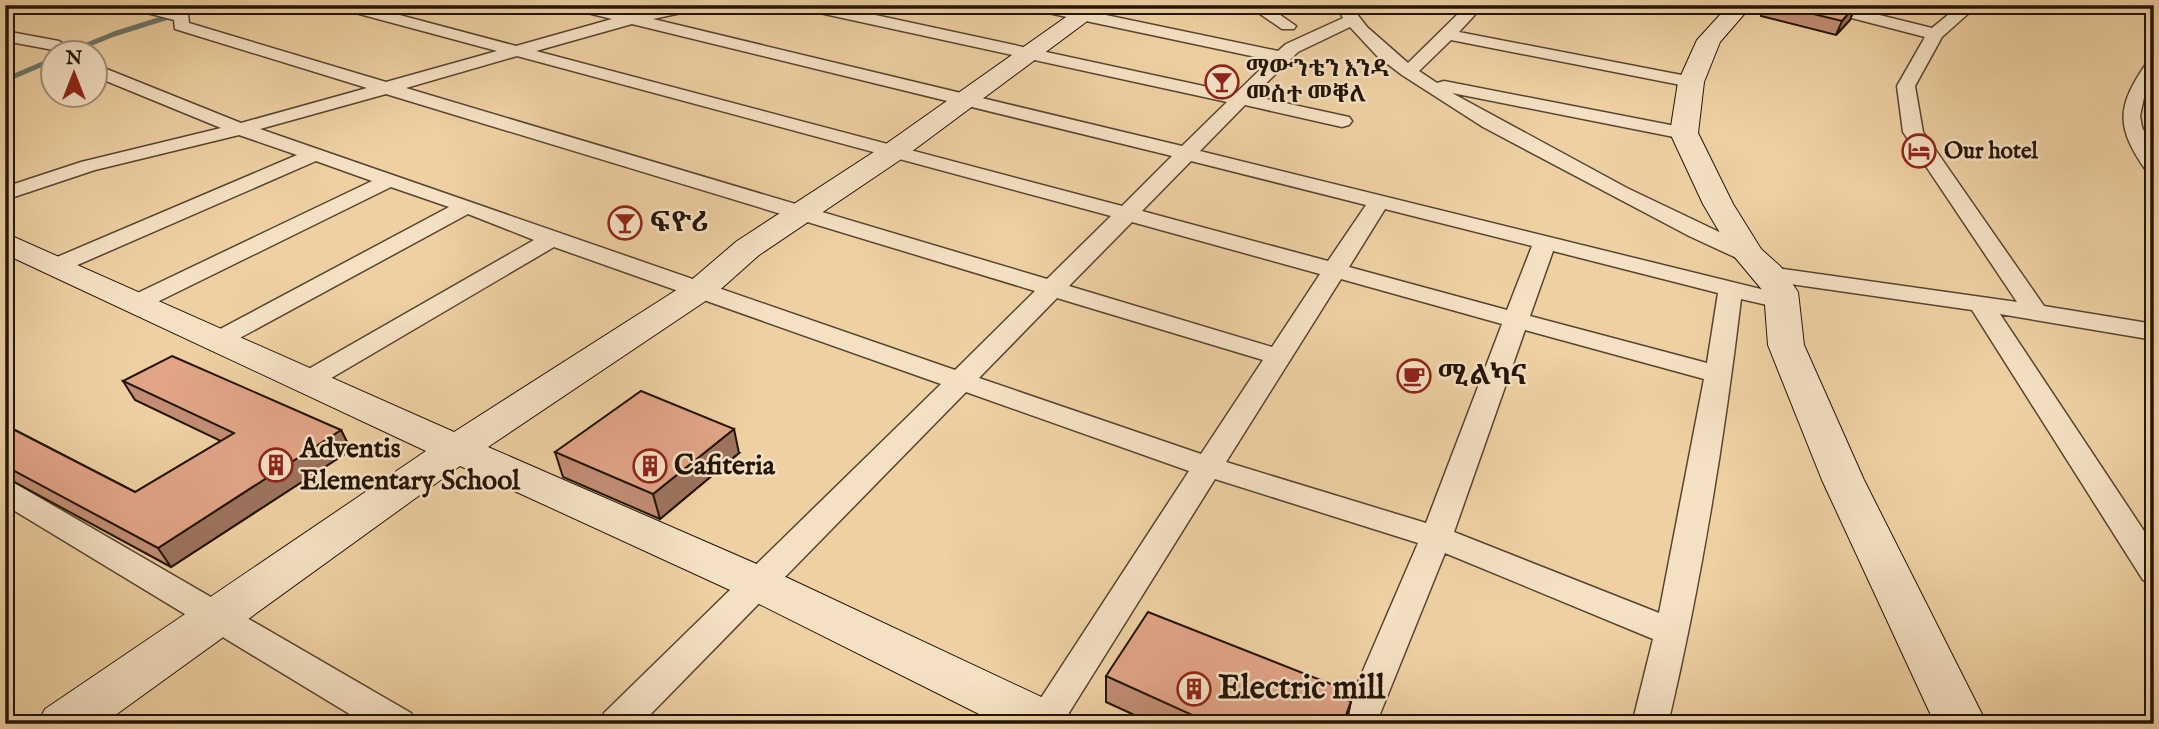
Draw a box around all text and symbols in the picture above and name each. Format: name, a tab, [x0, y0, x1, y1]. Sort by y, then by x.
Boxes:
north arrow	[38, 38, 108, 108]
text: N	[65, 47, 83, 71]
place label: ማውንቴን እንዳ መስተ መቐለ	[1246, 55, 1389, 110]
bar icon: ማውንቴን እንዳ መስተ መቐለ	[1203, 63, 1241, 101]
hotel icon: Our hotel	[1900, 132, 1938, 170]
place label: Our hotel	[1944, 137, 2038, 166]
bar icon: ፍዮሪ	[606, 204, 644, 242]
place label: ፍዮሪ	[650, 206, 708, 241]
cafe icon: ሚልካና	[1395, 357, 1433, 395]
place label: ሚልካና	[1438, 359, 1527, 394]
place label: Adventis Elementary School	[299, 432, 521, 499]
building icon: Adventis Elementary School	[257, 446, 295, 484]
building icon: Cafiteria	[631, 447, 669, 485]
place label: Cafiteria	[674, 449, 776, 484]
place label: Electric mill	[1218, 668, 1386, 710]
building icon: Electric mill	[1175, 670, 1213, 708]

